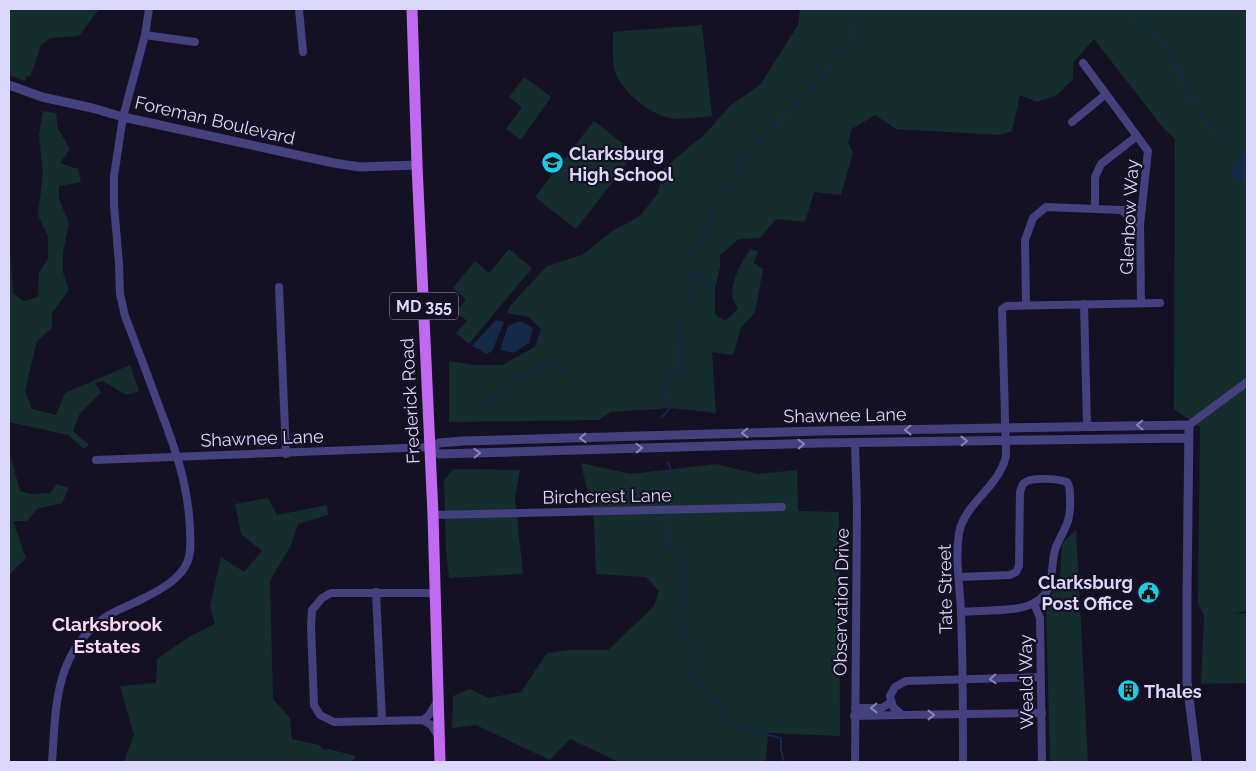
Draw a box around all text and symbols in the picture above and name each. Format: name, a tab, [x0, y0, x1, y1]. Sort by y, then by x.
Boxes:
street label: Foreman Boulevard	[133, 91, 297, 149]
place label: Clarksburg High School	[569, 143, 673, 185]
school or university icon: Clarksburg High School	[541, 151, 565, 175]
street label: Glenbow Way	[1115, 158, 1143, 275]
road number: MD 355	[390, 292, 458, 320]
street label: Frederick Road	[396, 338, 424, 464]
street label: Shawnee Lane	[783, 403, 907, 427]
one-way arrow	[1136, 420, 1144, 431]
street label: Shawnee Lane	[200, 425, 324, 451]
one-way arrow	[904, 425, 912, 435]
one-way arrow	[741, 428, 749, 439]
one-way arrow	[579, 433, 586, 443]
one-way arrow	[960, 435, 968, 446]
one-way arrow	[798, 438, 806, 449]
one-way arrow	[636, 443, 643, 453]
one-way arrow	[473, 448, 481, 458]
street label: Birchcrest Lane	[542, 484, 672, 508]
street label: Observation Drive	[829, 527, 853, 676]
street label: Tate Street	[934, 544, 956, 634]
place label: Clarksburg Post Office	[1038, 572, 1133, 614]
public building icon: Clarksburg Post Office	[1137, 580, 1161, 604]
district label: Clarksbrook Estates	[52, 613, 162, 657]
street label: Weald Way	[1015, 634, 1037, 730]
one-way arrow	[988, 674, 996, 685]
building icon: Thales	[1116, 679, 1140, 703]
place label: Thales	[1144, 681, 1202, 702]
one-way arrow	[870, 703, 878, 713]
one-way arrow	[928, 710, 936, 720]

